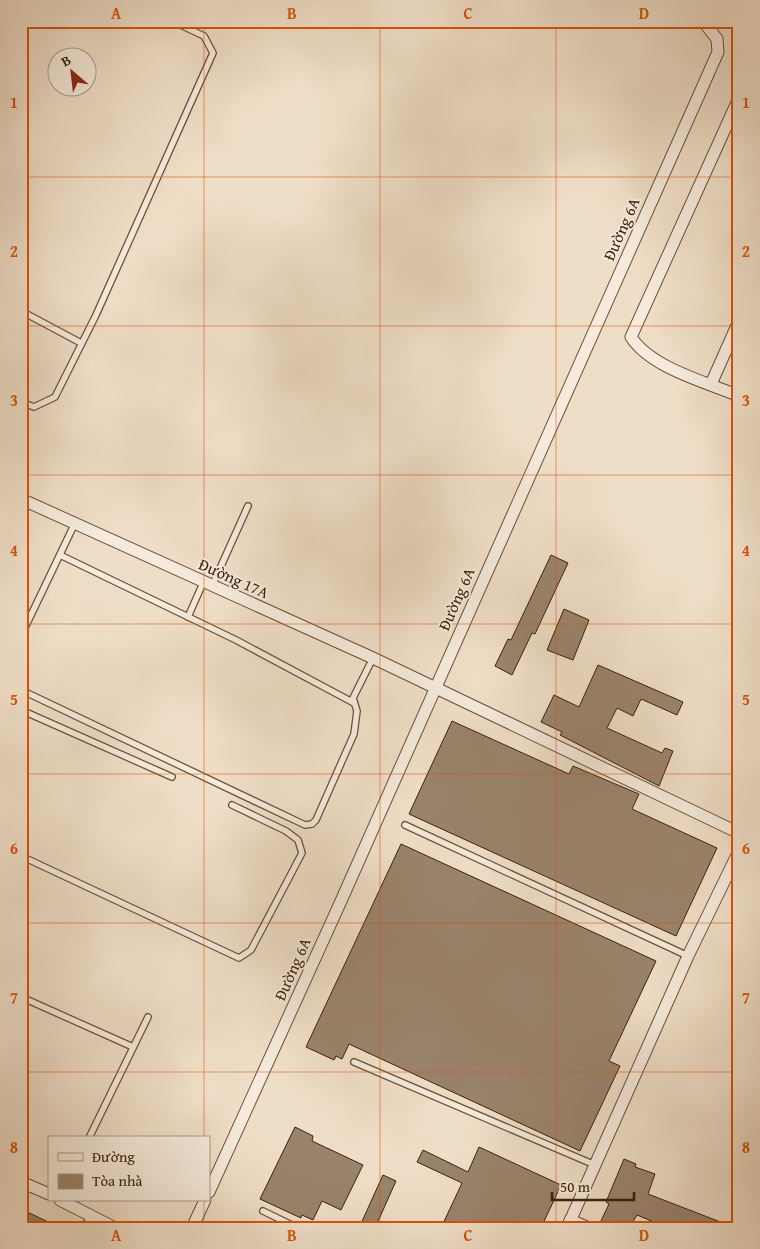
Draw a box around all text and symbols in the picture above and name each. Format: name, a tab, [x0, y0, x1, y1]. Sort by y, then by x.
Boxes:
text: A	[111, 1, 122, 25]
text: B	[287, 1, 297, 25]
text: C	[463, 1, 473, 25]
text: D	[639, 1, 649, 25]
north arrow	[48, 48, 98, 98]
text: B	[57, 50, 74, 71]
text: 1	[10, 90, 18, 114]
text: 1	[742, 90, 750, 114]
street label: Đường 6A	[596, 193, 646, 264]
text: 2	[10, 239, 18, 263]
text: 2	[742, 239, 750, 263]
text: 3	[10, 388, 18, 412]
text: 3	[742, 388, 750, 412]
text: 4	[10, 538, 18, 562]
text: 4	[742, 538, 750, 562]
street label: Đường 17A	[195, 552, 273, 604]
street label: Đường 6A	[431, 563, 481, 634]
text: 5	[10, 687, 18, 711]
text: 5	[742, 687, 750, 711]
text: 6	[10, 836, 18, 860]
text: 6	[742, 836, 750, 860]
street label: Đường 6A	[267, 933, 317, 1004]
text: 7	[10, 985, 18, 1009]
text: 7	[742, 985, 750, 1009]
text: 8	[10, 1135, 18, 1159]
text: 8	[742, 1135, 750, 1159]
legend	[48, 1136, 210, 1202]
text: Đường	[92, 1146, 135, 1167]
scale bar	[552, 1169, 635, 1201]
text: Tòa nhà	[92, 1170, 142, 1191]
text: 50 m	[560, 1176, 591, 1197]
text: A	[111, 1223, 122, 1247]
text: B	[287, 1223, 297, 1247]
text: C	[463, 1223, 473, 1247]
text: D	[639, 1223, 649, 1247]

